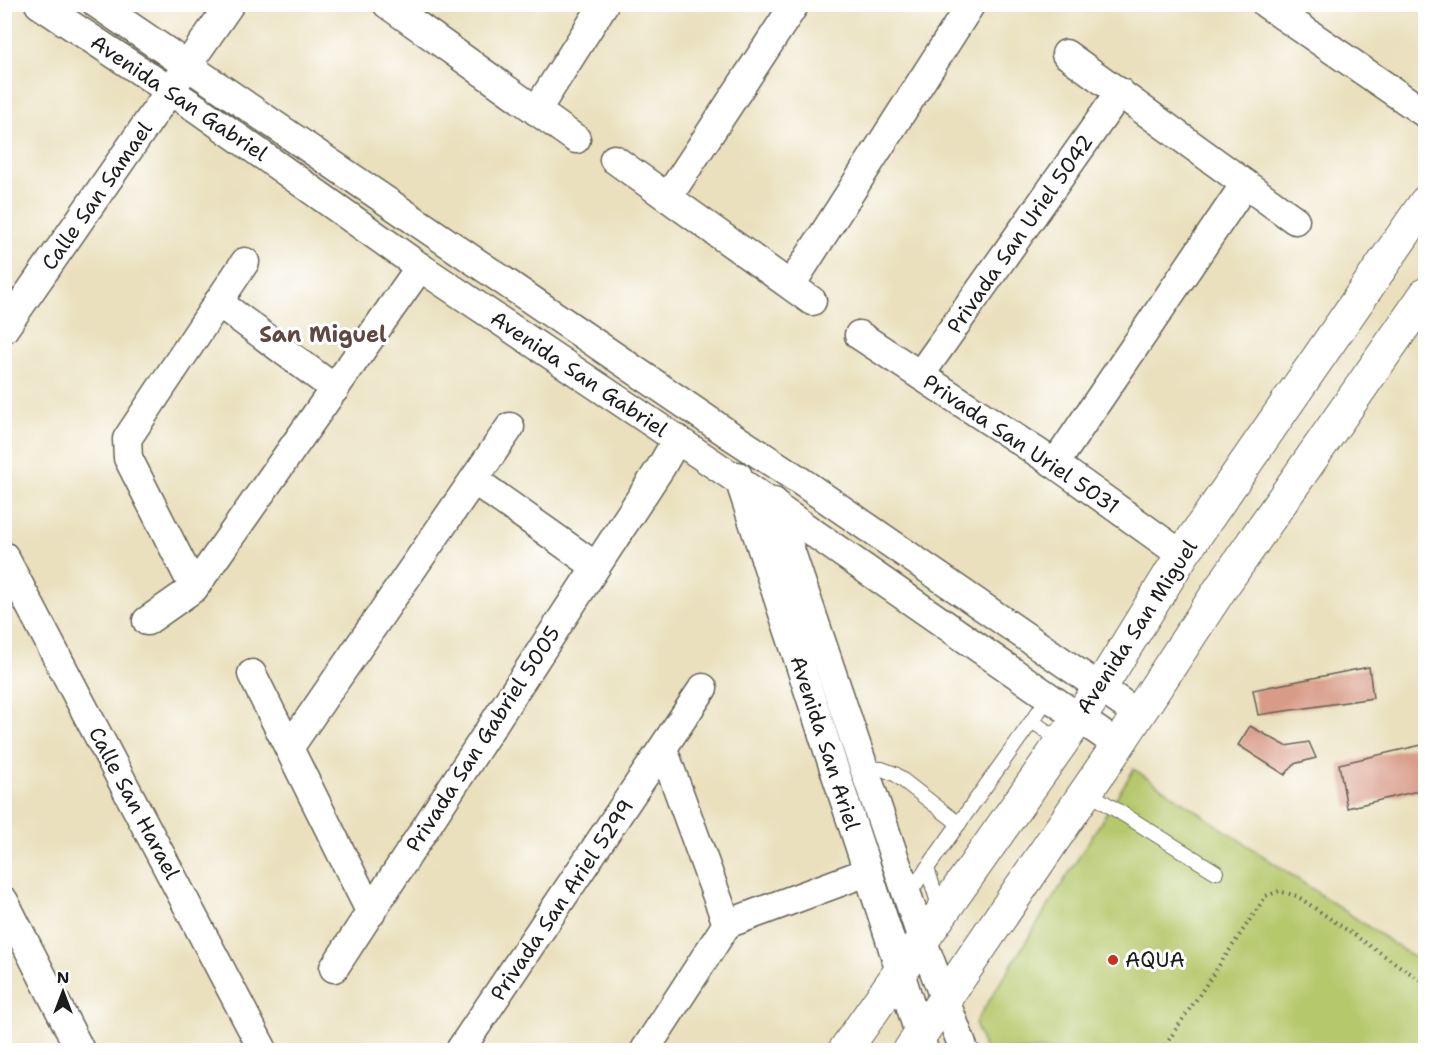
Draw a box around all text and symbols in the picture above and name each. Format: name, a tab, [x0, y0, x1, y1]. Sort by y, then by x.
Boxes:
street label: Avenida San Gabriel	[85, 28, 274, 168]
street label: Calle San Samael	[35, 116, 159, 276]
street label: Privada San Uriel 5042	[941, 129, 1099, 339]
street label: Avenida San Gabriel	[485, 304, 674, 444]
district label: San Miguel	[259, 320, 387, 349]
street label: Privada San Uriel 5031	[917, 368, 1125, 520]
street label: Avenida San Miguel	[1070, 534, 1204, 720]
street label: Privada San Gabriel 5005	[399, 621, 567, 857]
street label: Avenida San Ariel	[784, 652, 867, 834]
street label: Calle San Harael	[82, 722, 186, 885]
street label: Privada San Ariel 5299	[484, 794, 640, 1006]
place label: AQUA	[1125, 946, 1185, 974]
marker: AQUA	[1106, 953, 1120, 967]
north arrow	[33, 962, 93, 1022]
text: N	[57, 967, 69, 988]

